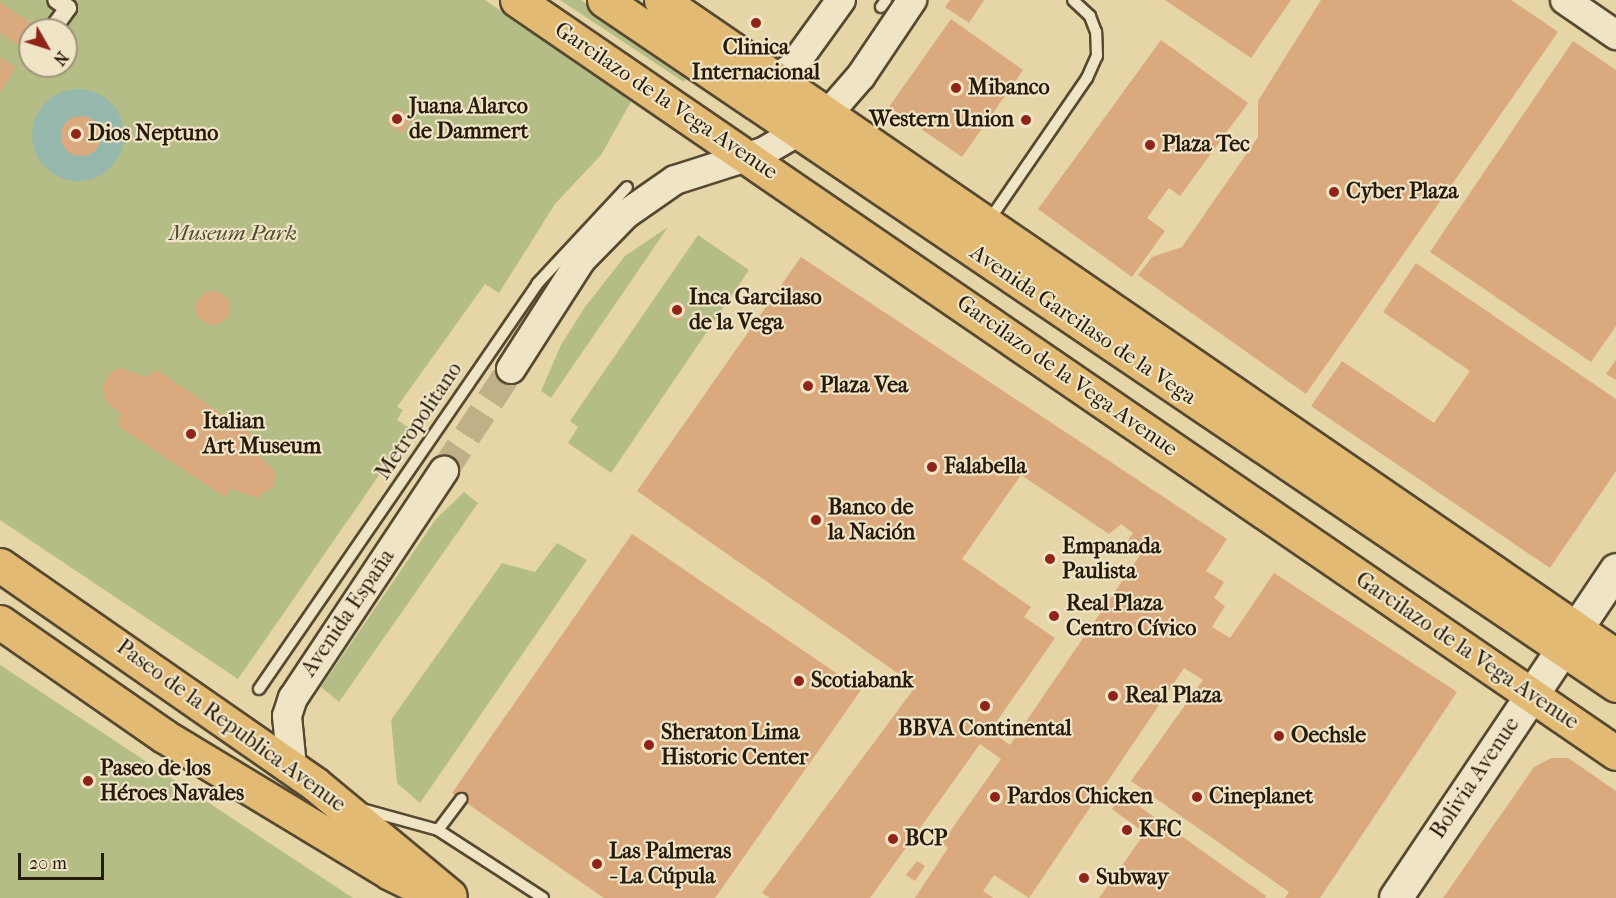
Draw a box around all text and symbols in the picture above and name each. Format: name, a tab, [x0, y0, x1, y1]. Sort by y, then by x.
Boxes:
marker: Clinica Internacional	[747, 14, 765, 32]
street label: Garcilazo de la Vega Avenue	[549, 16, 783, 186]
north arrow	[18, 18, 78, 78]
place label: Clinica Internacional	[692, 34, 820, 86]
text: N	[50, 48, 72, 69]
place label: Mibanco	[968, 75, 1050, 101]
marker: Mibanco	[949, 81, 963, 95]
place label: Juana Alarco de Dammert	[409, 93, 528, 144]
place label: Western Union	[869, 107, 1014, 133]
marker: Juana Alarco de Dammert	[390, 112, 404, 126]
marker: Western Union	[1019, 113, 1033, 127]
place label: Dios Neptuno	[88, 121, 218, 147]
marker: Dios Neptuno	[69, 127, 83, 141]
place label: Plaza Tec	[1162, 132, 1250, 158]
marker: Plaza Tec	[1143, 138, 1157, 152]
place label: Cyber Plaza	[1346, 179, 1458, 205]
marker: Cyber Plaza	[1327, 185, 1341, 199]
park label: Museum Park	[169, 221, 297, 247]
street label: Avenida Garcilaso de la Vega	[965, 239, 1201, 411]
place label: Inca Garcilaso de la Vega	[689, 284, 822, 336]
street label: Garcilazo de la Vega Avenue	[952, 290, 1182, 462]
marker: Inca Garcilaso de la Vega	[670, 303, 684, 317]
street label: Metropolitano	[370, 357, 468, 485]
place label: Plaza Vea	[820, 373, 908, 399]
marker: Plaza Vea	[801, 379, 815, 393]
place label: Italian Art Museum	[203, 408, 321, 460]
marker: Italian Art Museum	[184, 427, 198, 441]
place label: Falabella	[944, 454, 1027, 480]
marker: Falabella	[925, 460, 939, 474]
place label: Banco de la Nación	[828, 494, 915, 546]
marker: Banco de la Nación	[809, 513, 823, 527]
place label: Empanada Paulista	[1062, 533, 1161, 584]
street label: Avenida España	[296, 544, 400, 682]
marker: Empanada Paulista	[1043, 552, 1057, 566]
street label: Garcilazo de la Vega Avenue	[1350, 566, 1584, 736]
place label: Real Plaza Centro Cívico	[1066, 590, 1196, 642]
marker: Real Plaza Centro Cívico	[1047, 609, 1061, 623]
street label: Paseo de la Republica Avenue	[111, 634, 351, 818]
place label: Scotiabank	[811, 668, 913, 694]
marker: Scotiabank	[792, 674, 806, 688]
place label: Real Plaza	[1125, 683, 1222, 709]
marker: Real Plaza	[1106, 689, 1120, 703]
marker: BBVA Continental	[978, 699, 992, 713]
street label: Bolivia Avenue	[1425, 712, 1525, 844]
place label: BBVA Continental	[898, 716, 1072, 742]
place label: Sheraton Lima Historic Center	[661, 719, 808, 770]
place label: Oechsle	[1291, 723, 1366, 749]
marker: Oechsle	[1272, 729, 1286, 743]
marker: Sheraton Lima Historic Center	[642, 738, 656, 752]
place label: Paseo de los Héroes Navales	[100, 755, 244, 806]
marker: Paseo de los Héroes Navales	[81, 774, 95, 788]
place label: Pardos Chicken	[1007, 784, 1153, 810]
place label: Cineplanet	[1209, 784, 1313, 810]
marker: Pardos Chicken	[988, 790, 1002, 804]
marker: Cineplanet	[1190, 790, 1204, 804]
place label: KFC	[1139, 817, 1182, 843]
marker: KFC	[1120, 823, 1134, 837]
place label: BCP	[905, 826, 947, 852]
marker: BCP	[886, 832, 900, 846]
place label: Las Palmeras - La Cúpula	[609, 838, 731, 890]
scale bar	[21, 841, 106, 879]
text: 20 m	[29, 853, 67, 874]
marker: Las Palmeras - La Cúpula	[590, 857, 604, 871]
place label: Subway	[1096, 865, 1168, 891]
marker: Subway	[1077, 871, 1091, 885]

